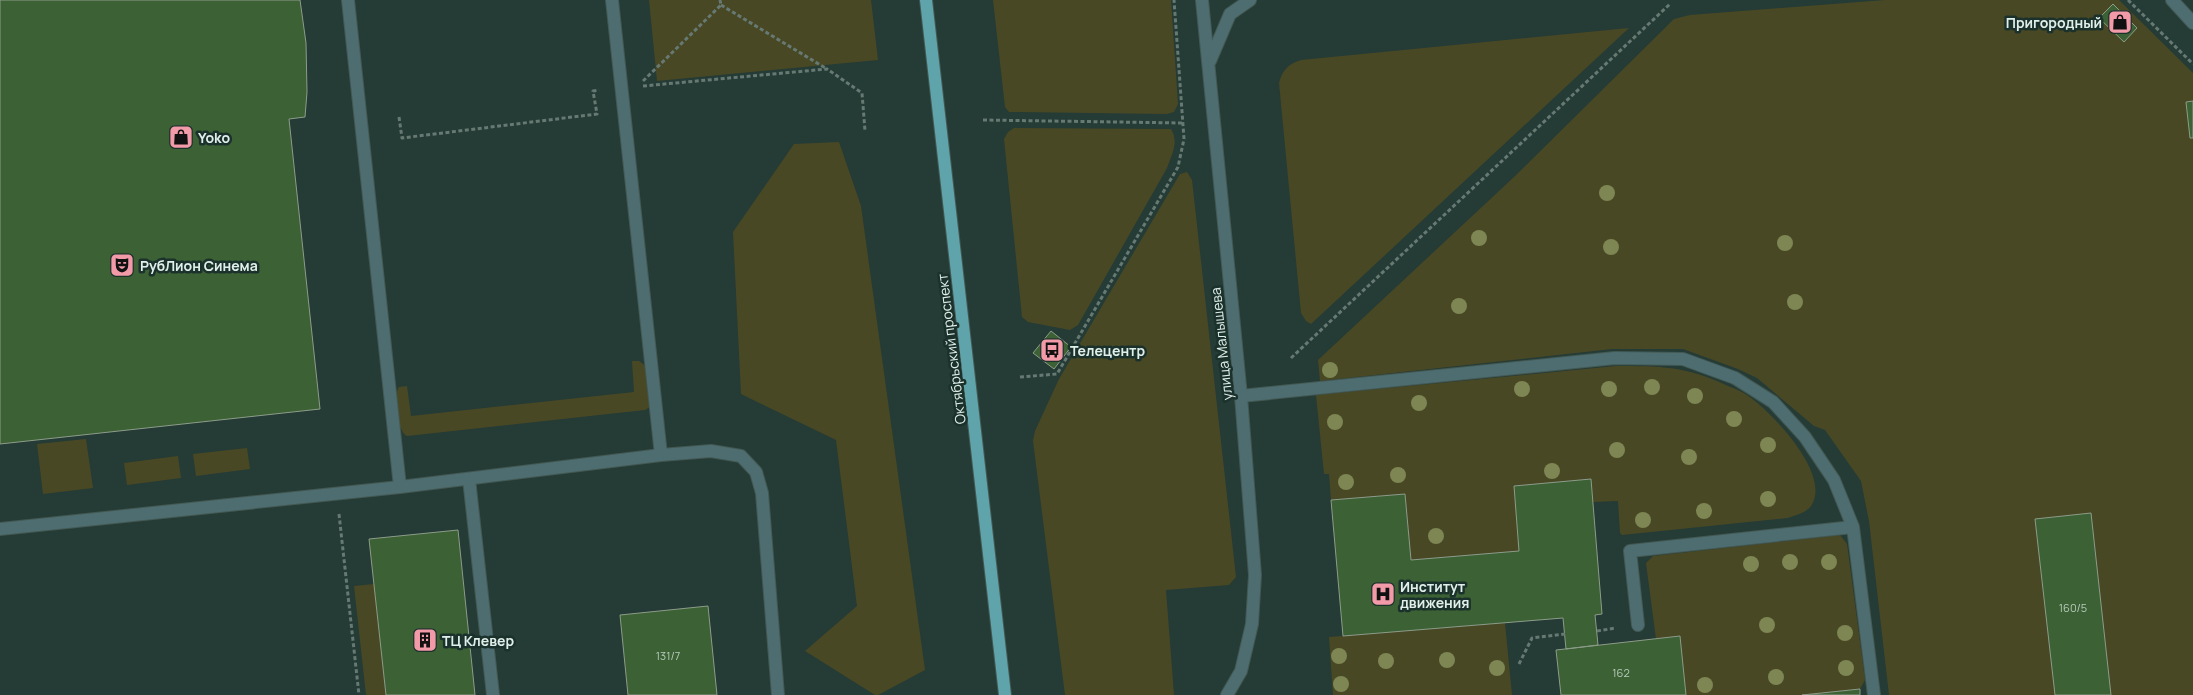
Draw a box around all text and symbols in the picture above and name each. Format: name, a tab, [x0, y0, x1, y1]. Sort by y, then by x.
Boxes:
shop icon: Пригородный	[2107, 9, 2133, 35]
place label: Пригородный	[2006, 13, 2102, 32]
shop icon: Yoko	[168, 124, 194, 150]
place label: Yoko	[198, 128, 230, 147]
theatre icon: РубЛион Синема	[109, 252, 135, 278]
place label: РубЛион Синема	[140, 256, 258, 275]
street label: Октябрьский проспект	[932, 273, 970, 425]
street label: улица Малышева	[1206, 287, 1236, 401]
bus stop icon: Телецентр	[1039, 337, 1065, 363]
place label: Телецентр	[1070, 341, 1146, 360]
place label: Институт движения	[1400, 577, 1469, 612]
hospital icon: Институт движения	[1370, 581, 1396, 607]
house number: 160/5	[2059, 600, 2087, 615]
building icon: ТЦ Клевер	[412, 627, 438, 653]
place label: ТЦ Клевер	[442, 631, 514, 650]
house number: 131/7	[656, 648, 680, 663]
house number: 162	[1612, 665, 1630, 680]

